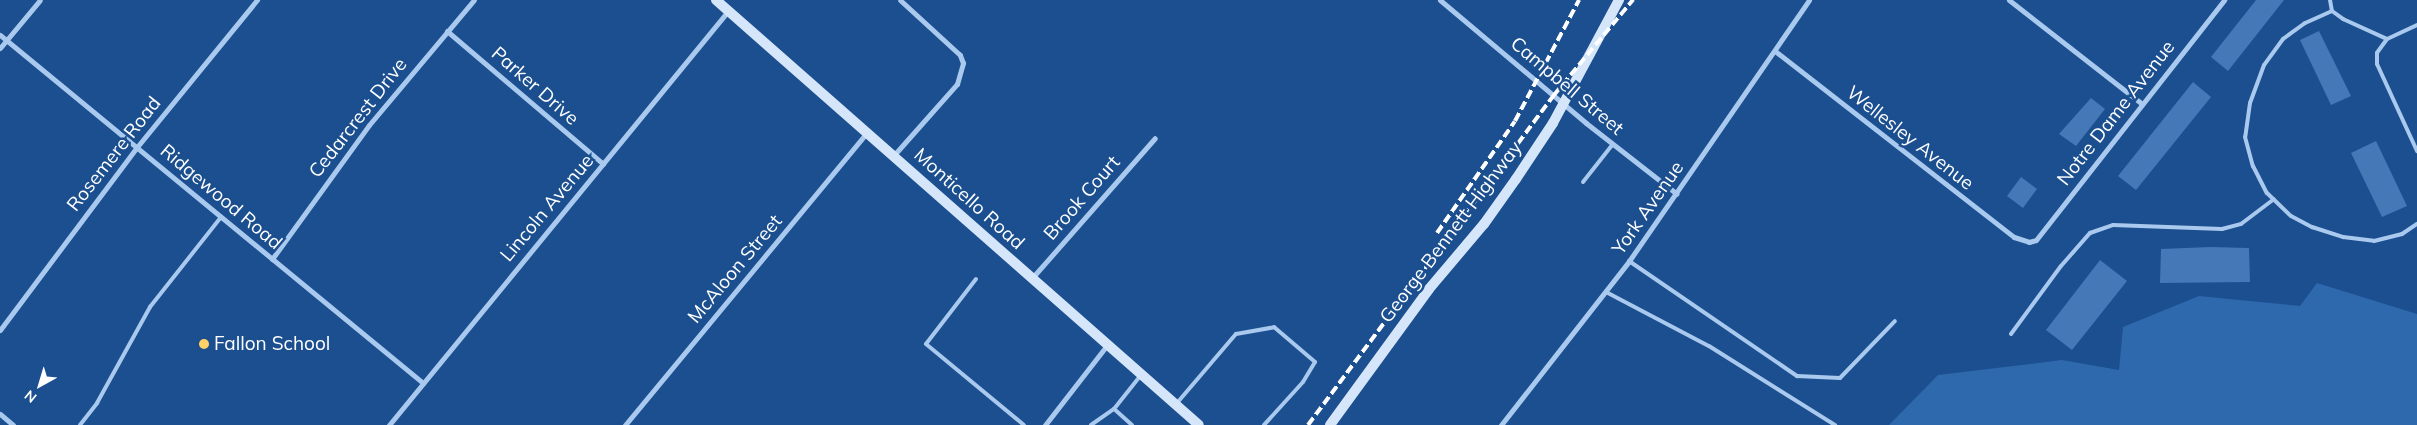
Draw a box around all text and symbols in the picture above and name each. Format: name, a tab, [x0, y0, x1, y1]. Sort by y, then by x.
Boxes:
street label: Campbell Street	[1506, 32, 1628, 140]
street label: Notre Dame Avenue	[2052, 36, 2180, 190]
street label: Parker Drive	[487, 42, 583, 130]
street label: Cedarcrest Drive	[304, 54, 412, 182]
street label: Wellesley Avenue	[1842, 81, 1978, 195]
street label: Rosemere Road	[62, 92, 166, 216]
street label: George Bennett Highway	[1375, 137, 1527, 327]
street label: Ridgewood Road	[156, 139, 286, 255]
street label: Monticello Road	[909, 144, 1029, 254]
street label: Lincoln Avenue	[496, 150, 598, 266]
street label: Brook Court	[1039, 151, 1125, 245]
street label: York Avenue	[1607, 157, 1689, 259]
street label: McAloon Street	[683, 210, 787, 328]
place label: Fallon School	[214, 333, 330, 355]
marker: Fallon School	[198, 338, 210, 350]
north arrow	[15, 360, 65, 410]
text: N	[21, 386, 40, 407]

